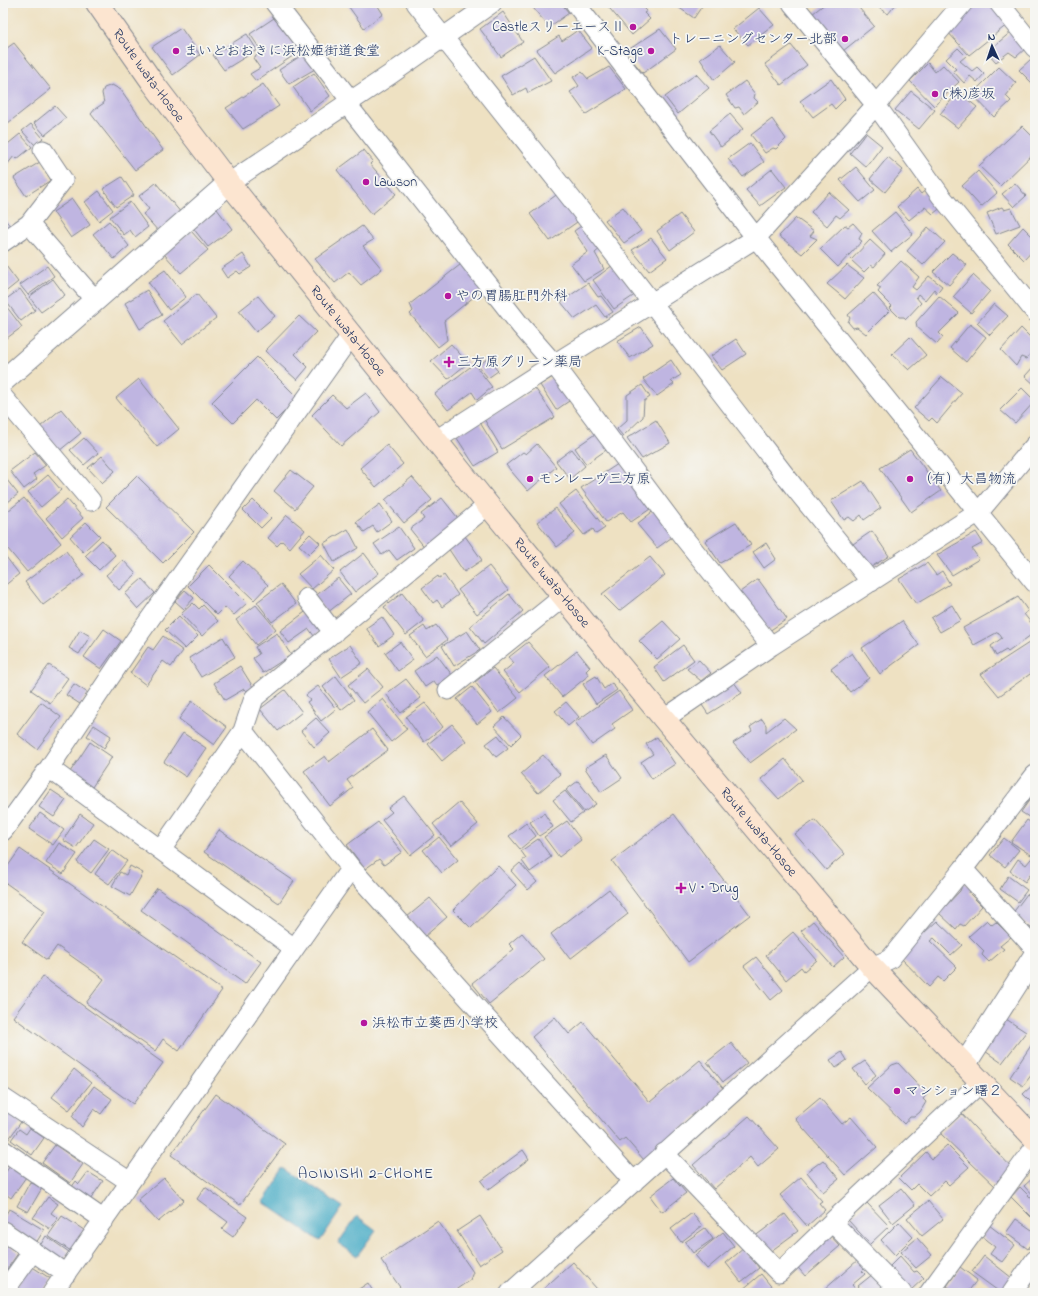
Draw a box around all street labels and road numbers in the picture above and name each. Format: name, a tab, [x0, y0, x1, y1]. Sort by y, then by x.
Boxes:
street label: Route Iwata-Hosoe	[108, 24, 190, 127]
street label: Route Iwata-Hosoe	[305, 281, 391, 381]
street label: Route Iwata-Hosoe	[508, 533, 596, 633]
street label: Route Iwata-Hosoe	[715, 783, 803, 882]

